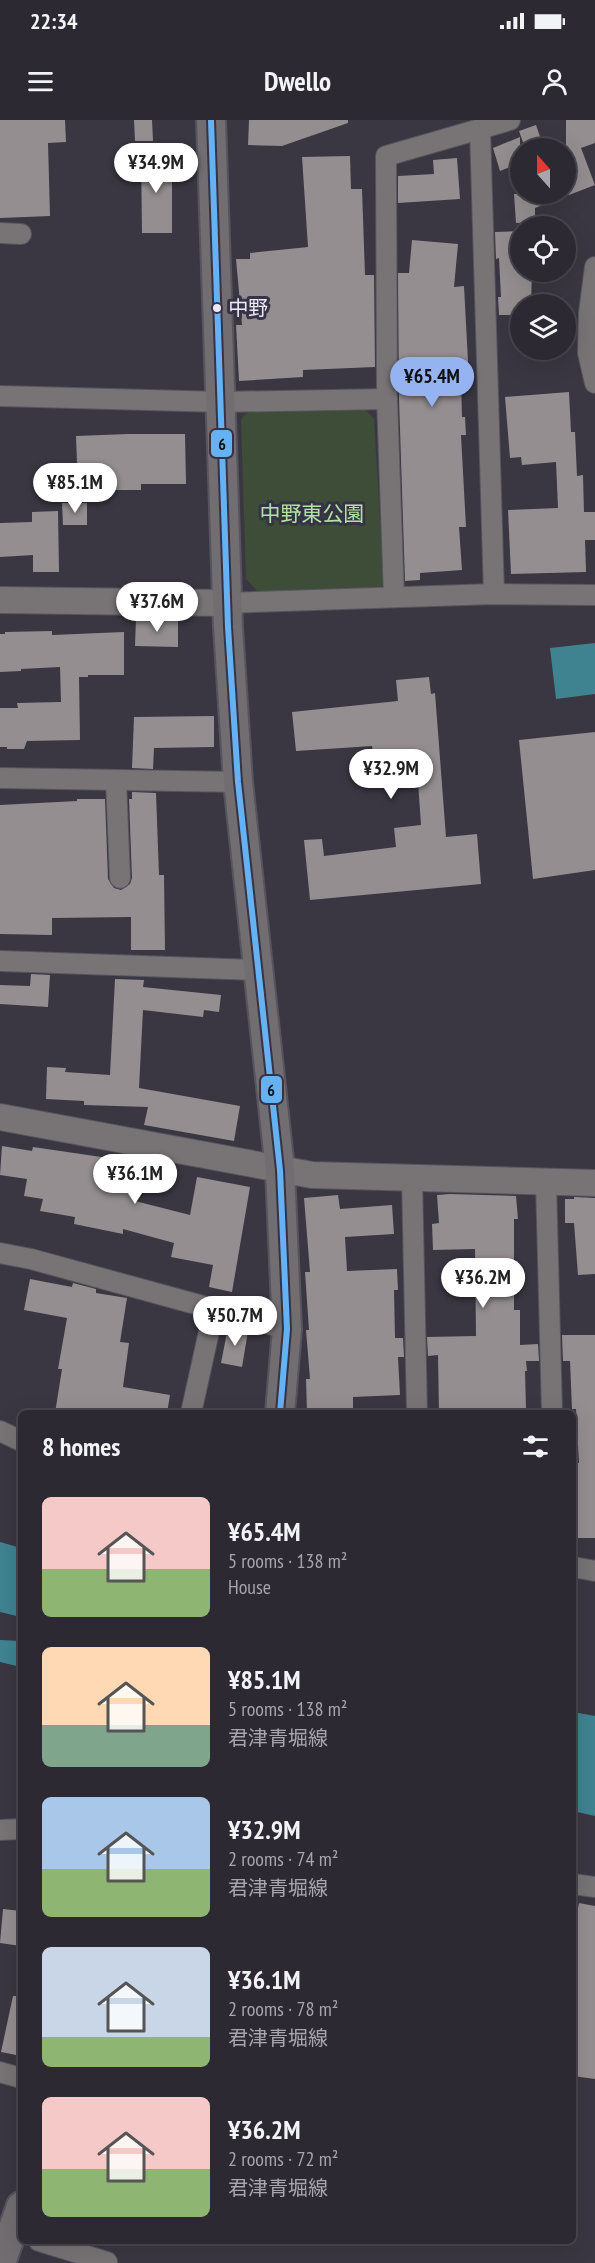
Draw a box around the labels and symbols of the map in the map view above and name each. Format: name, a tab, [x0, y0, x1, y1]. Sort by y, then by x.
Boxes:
north arrow	[510, 138, 576, 204]
pin: ¥34.9M	[107, 143, 205, 194]
place label: 中野	[228, 295, 268, 321]
marker: 中野	[211, 302, 223, 314]
pin: ¥65.4M	[383, 357, 481, 408]
line badge: 6	[210, 429, 233, 458]
text: 6	[218, 434, 226, 454]
pin: ¥85.1M	[26, 463, 124, 514]
park label: 中野東公園	[260, 500, 365, 527]
pin: ¥37.6M	[108, 582, 206, 633]
pin: ¥32.9M	[342, 749, 440, 800]
line badge: 6	[260, 1075, 283, 1104]
text: 6	[267, 1080, 275, 1100]
pin: ¥36.1M	[86, 1154, 184, 1205]
pin: ¥36.2M	[434, 1258, 532, 1309]
pin: ¥50.7M	[186, 1296, 284, 1347]

